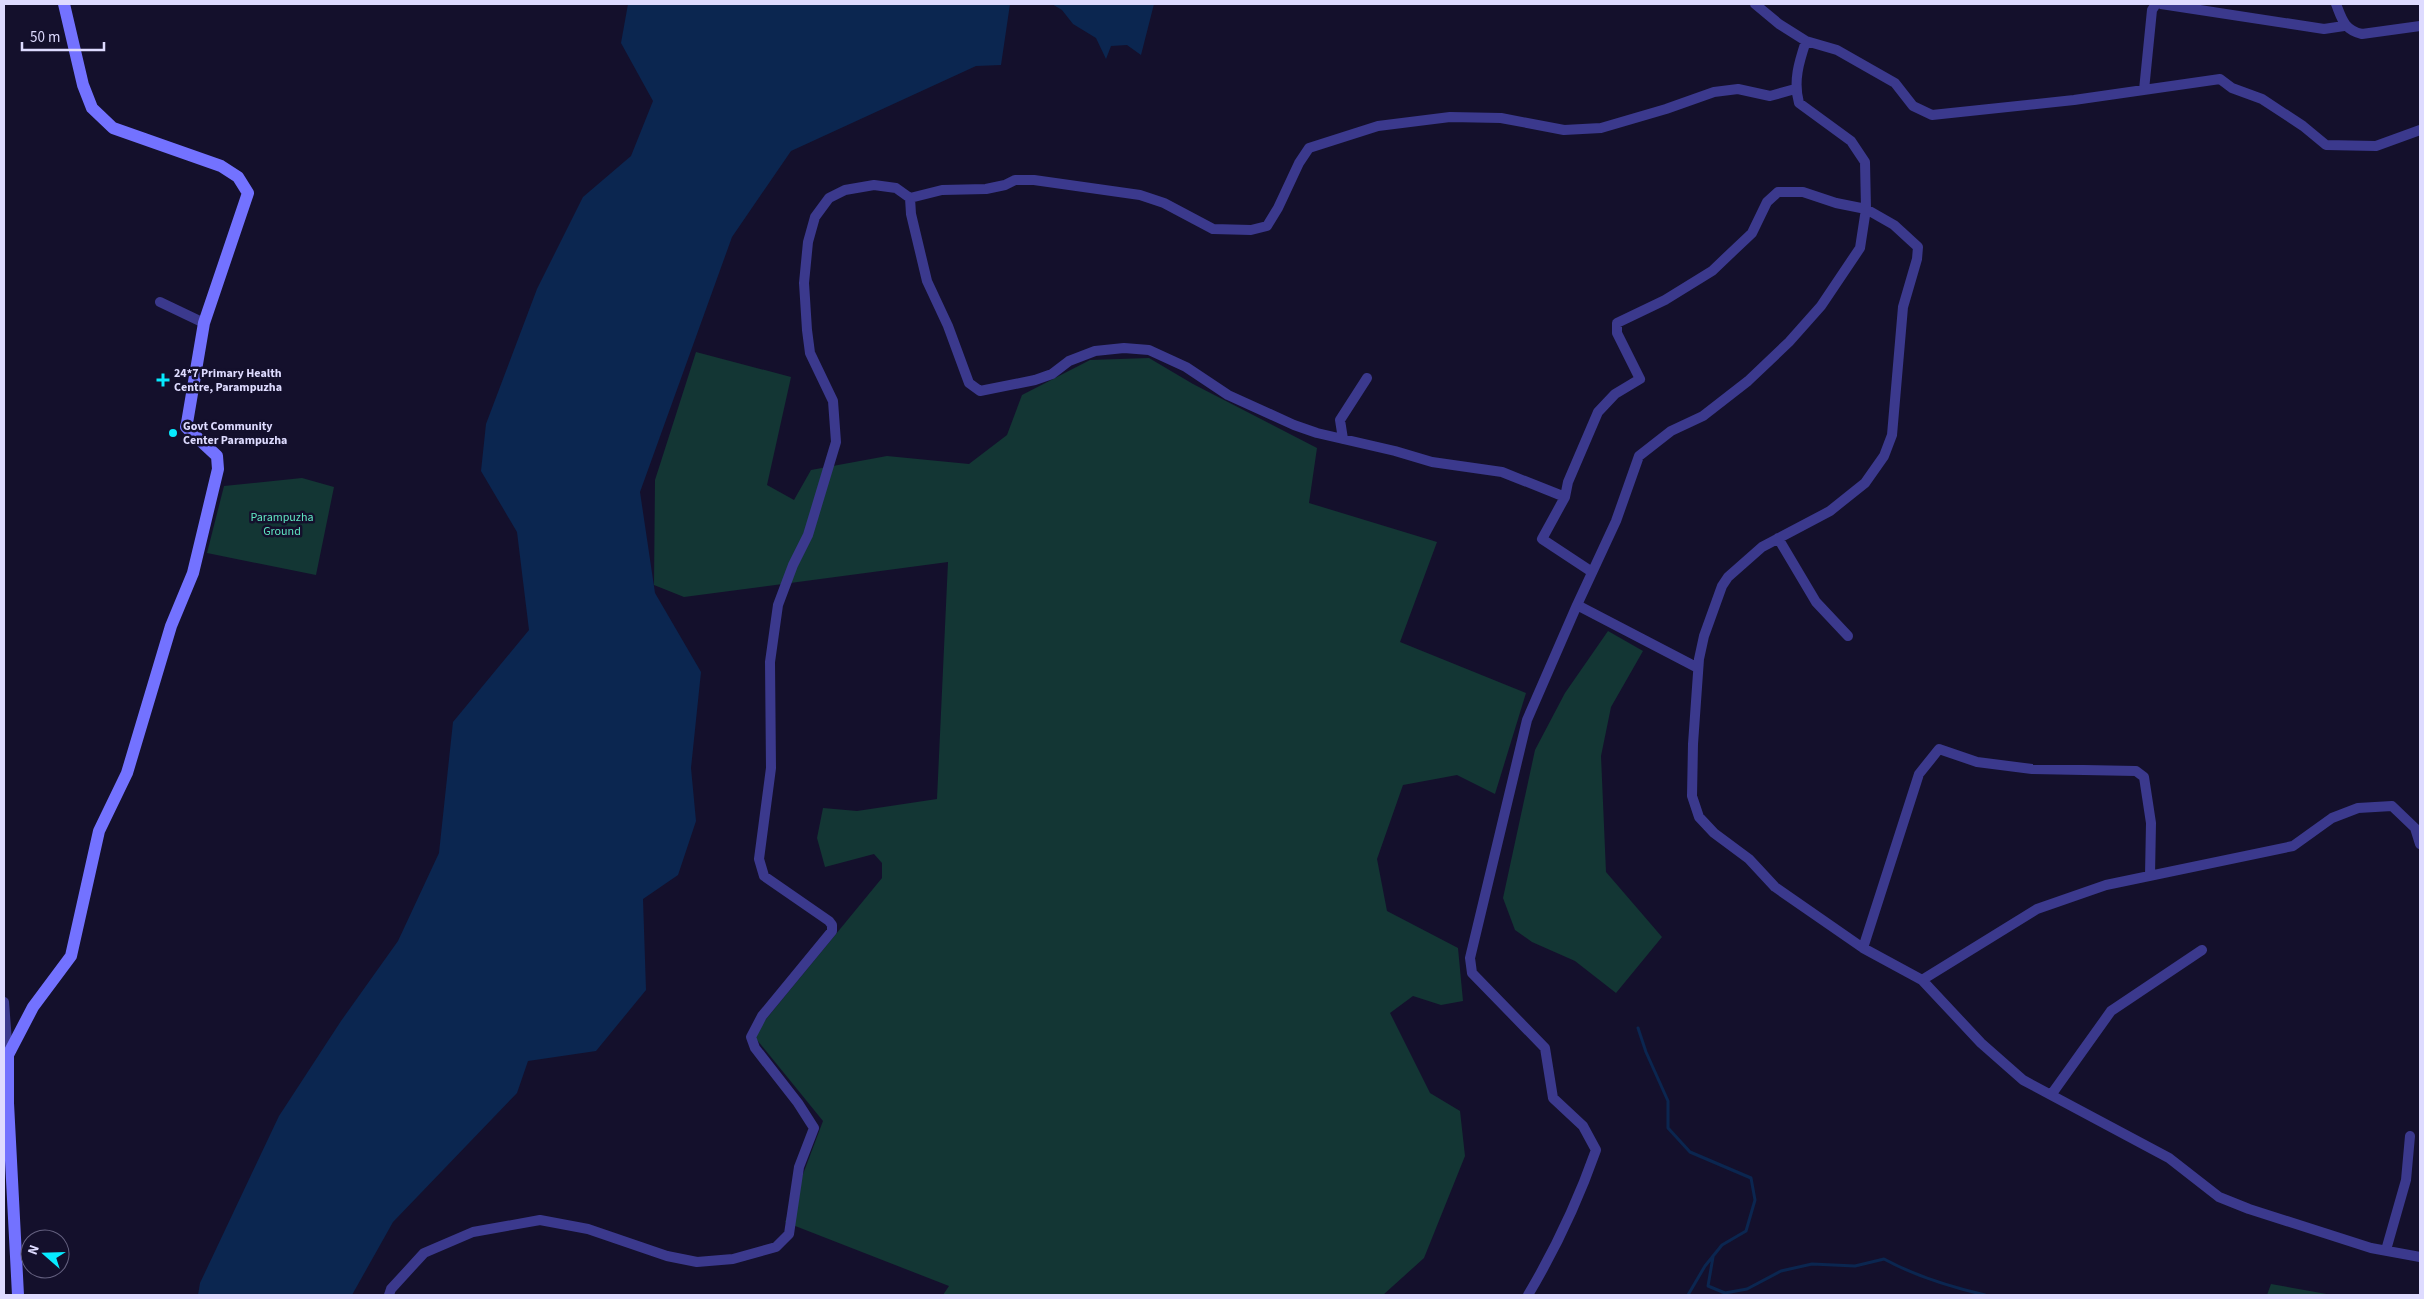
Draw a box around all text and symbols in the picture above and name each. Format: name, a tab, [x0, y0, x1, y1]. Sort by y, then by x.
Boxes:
scale bar	[22, 20, 105, 52]
text: 50 m	[30, 27, 60, 48]
place label: 24*7 Primary Health Centre, Parampuzha	[174, 365, 282, 396]
marker: 24*7 Primary Health Centre, Parampuzha	[156, 373, 170, 387]
place label: Govt Community Center Parampuzha	[183, 418, 287, 449]
marker: Govt Community Center Parampuzha	[167, 427, 179, 439]
park label: Parampuzha Ground	[250, 509, 314, 540]
north arrow	[20, 1229, 70, 1279]
text: N	[23, 1242, 45, 1258]

